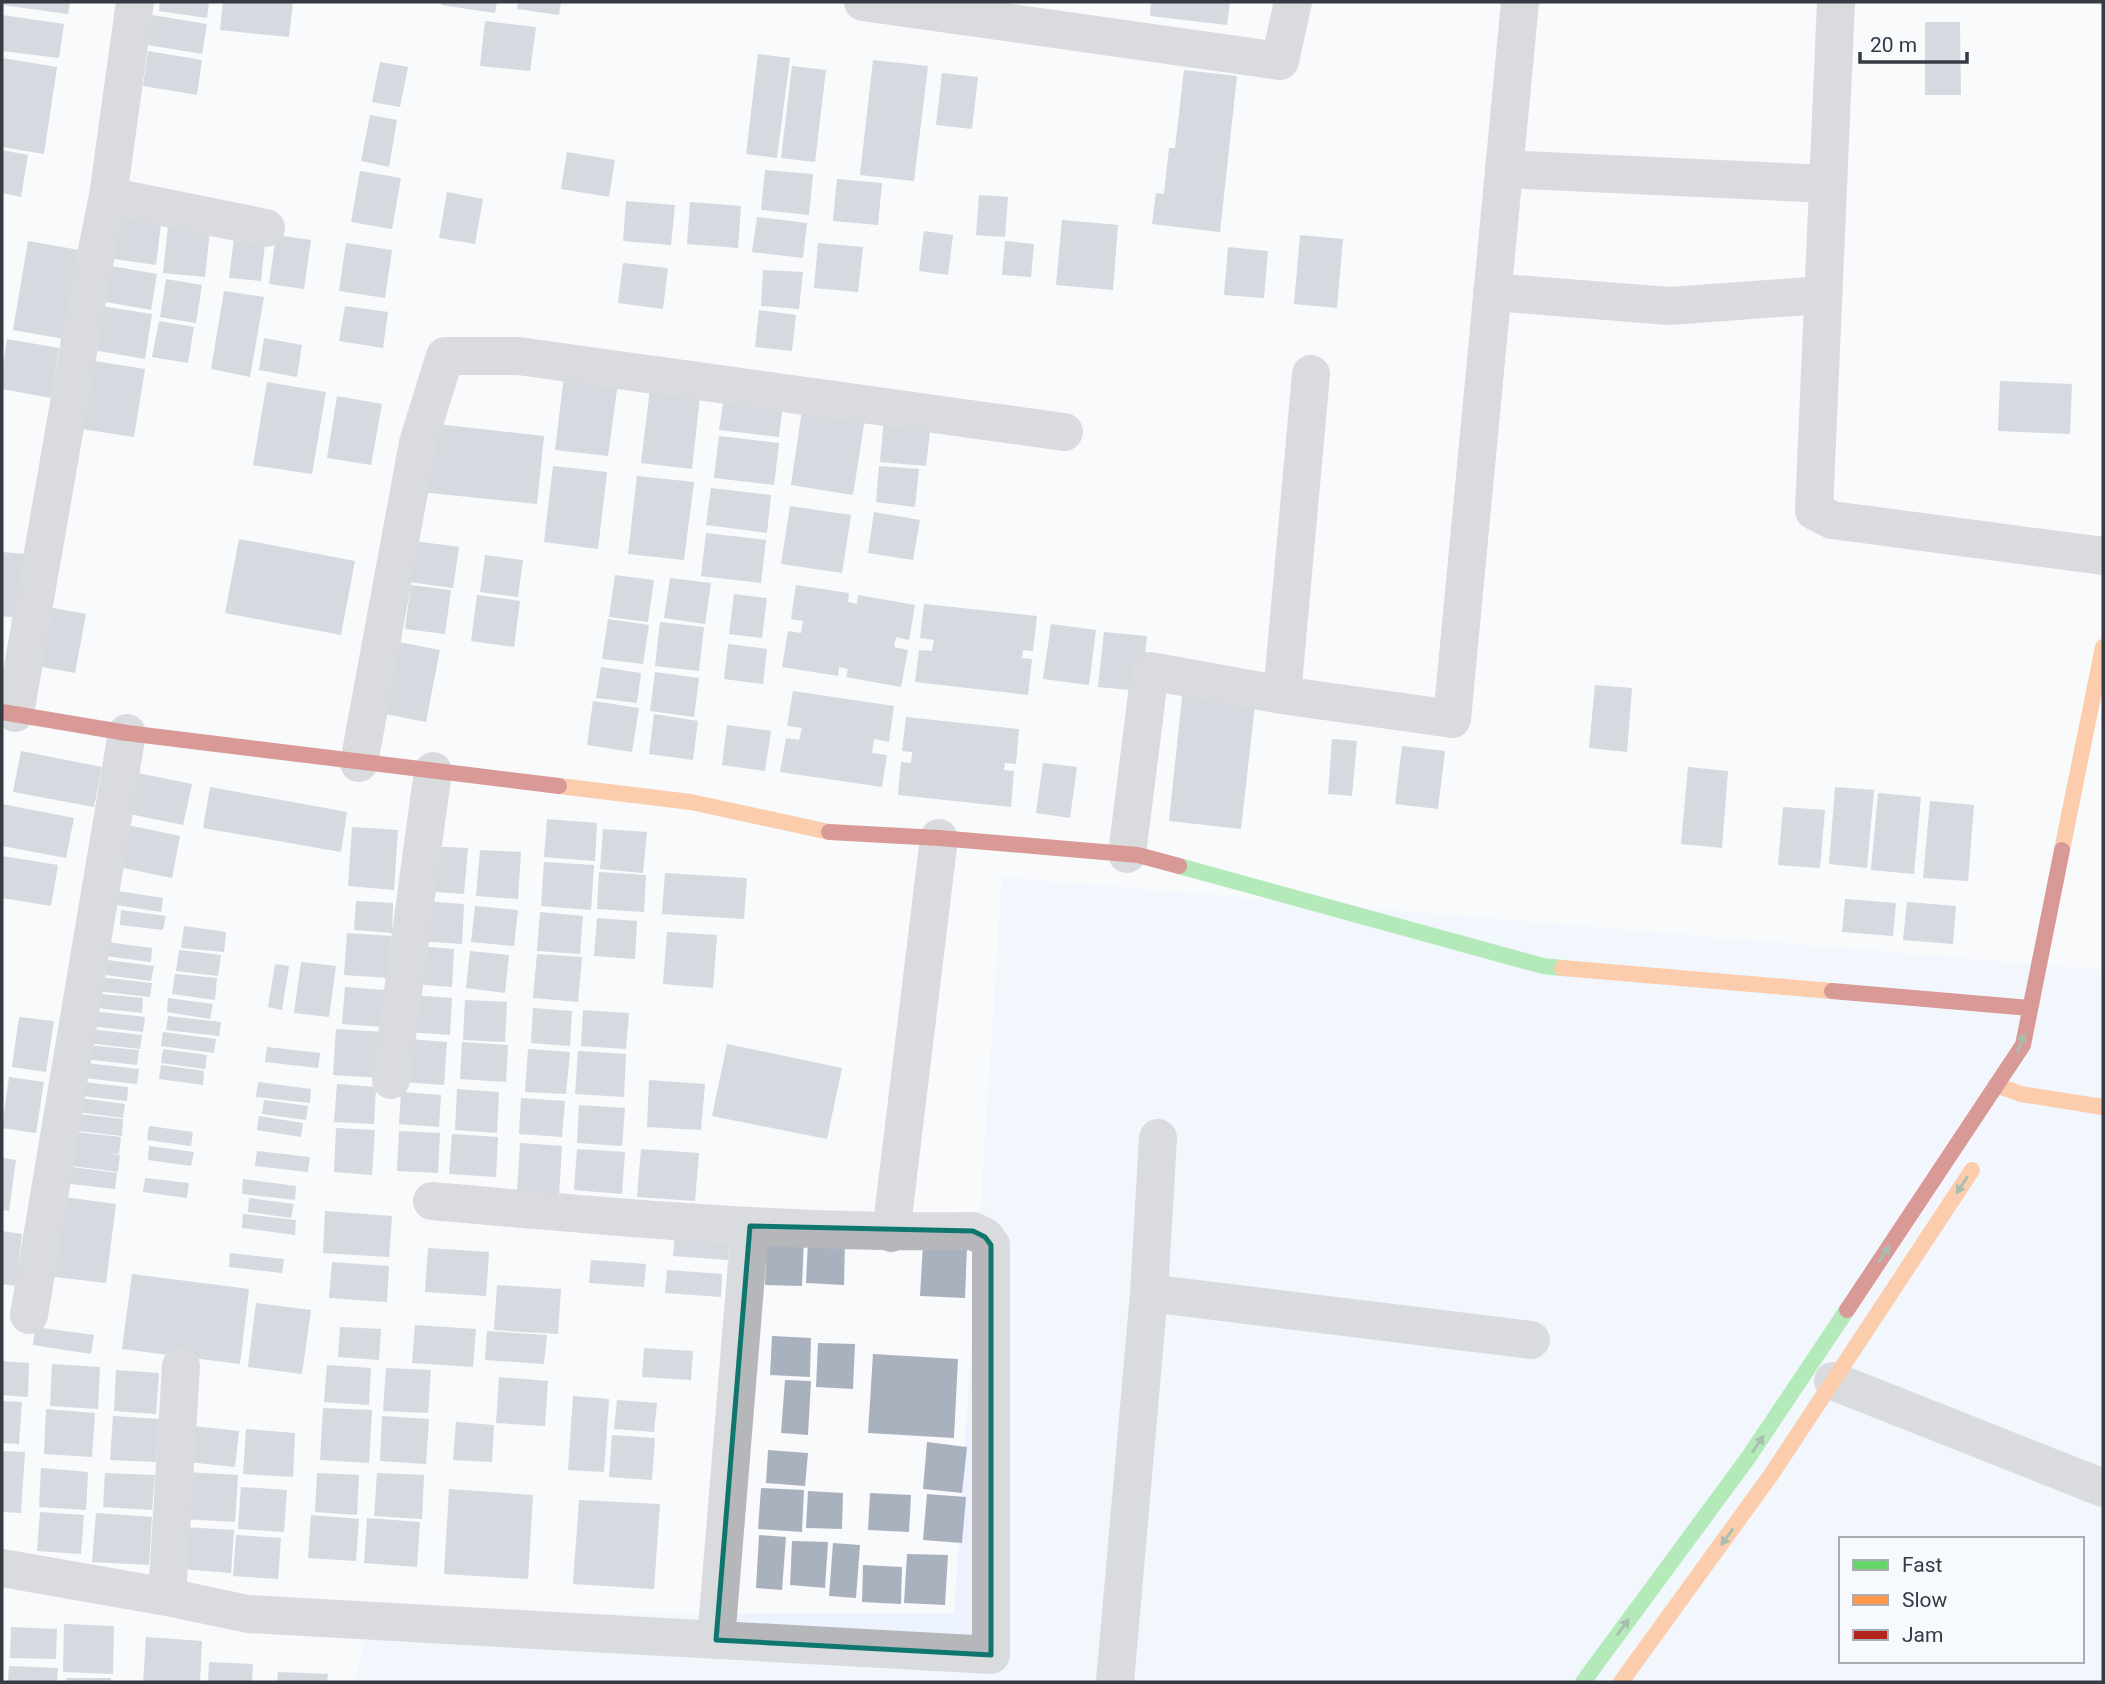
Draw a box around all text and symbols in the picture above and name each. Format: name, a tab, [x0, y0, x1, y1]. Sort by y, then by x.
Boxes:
scale bar	[1860, 21, 1967, 65]
text: 20 m	[1870, 33, 1917, 57]
one-way arrow	[2015, 1033, 2026, 1054]
one-way arrow	[1956, 1175, 1969, 1194]
one-way arrow	[1877, 1245, 1891, 1263]
one-way arrow	[1751, 1434, 1764, 1453]
one-way arrow	[1720, 1528, 1734, 1546]
legend	[1839, 1537, 2084, 1663]
text: Fast	[1902, 1553, 1943, 1577]
text: Slow	[1902, 1588, 1948, 1612]
one-way arrow	[1616, 1618, 1630, 1636]
text: Jam	[1902, 1623, 1943, 1647]

